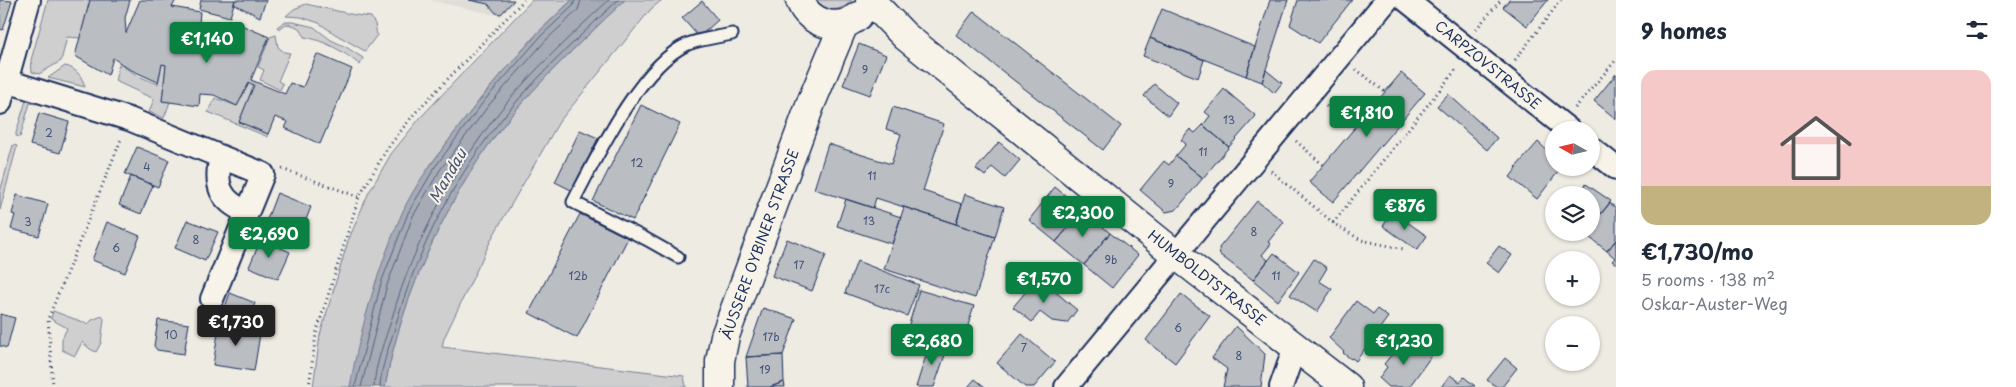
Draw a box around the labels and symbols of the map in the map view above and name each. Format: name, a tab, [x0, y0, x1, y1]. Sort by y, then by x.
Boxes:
street label: CARPZOVSTRASSE	[1431, 15, 1546, 114]
pin: €1,140	[166, 22, 248, 64]
house number: 9	[862, 61, 868, 78]
pin: €1,810	[1326, 96, 1408, 138]
house number: 13	[1223, 111, 1235, 128]
north arrow	[1545, 121, 1600, 176]
house number: 2	[45, 124, 53, 141]
water label: Mandau	[422, 143, 472, 207]
house number: 11	[1198, 143, 1208, 160]
street label: ÄUSSERE OYBINER STRASSE	[715, 146, 804, 342]
house number: 12	[631, 154, 644, 171]
house number: 4	[143, 158, 151, 175]
house number: 11	[867, 167, 877, 184]
house number: 9	[1168, 175, 1174, 192]
pin: €876	[1375, 188, 1435, 231]
pin: €2,300	[1042, 196, 1124, 238]
house number: 13	[863, 212, 875, 229]
house number: 3	[24, 213, 32, 230]
pin: €2,690	[228, 216, 310, 259]
house number: 8	[1251, 223, 1258, 240]
street label: HUMBOLDTSTRASSE	[1144, 225, 1271, 330]
house number: 8	[193, 231, 200, 248]
house number: 6	[112, 239, 120, 256]
house number: 9b	[1105, 251, 1117, 268]
house number: 17	[794, 256, 805, 273]
pin: €1,570	[1003, 262, 1085, 304]
house number: 12b	[568, 267, 588, 284]
house number: 11	[1271, 267, 1281, 284]
house number: 17c	[874, 280, 890, 297]
pin: €1,730	[195, 304, 277, 347]
house number: 6	[1174, 319, 1182, 336]
pin: €2,680	[891, 324, 973, 366]
pin: €1,230	[1363, 324, 1445, 366]
house number: 10	[165, 326, 177, 343]
house number: 17b	[762, 328, 780, 345]
house number: 7	[1021, 339, 1027, 356]
house number: 8	[1236, 347, 1243, 364]
house number: 19	[759, 361, 771, 378]

